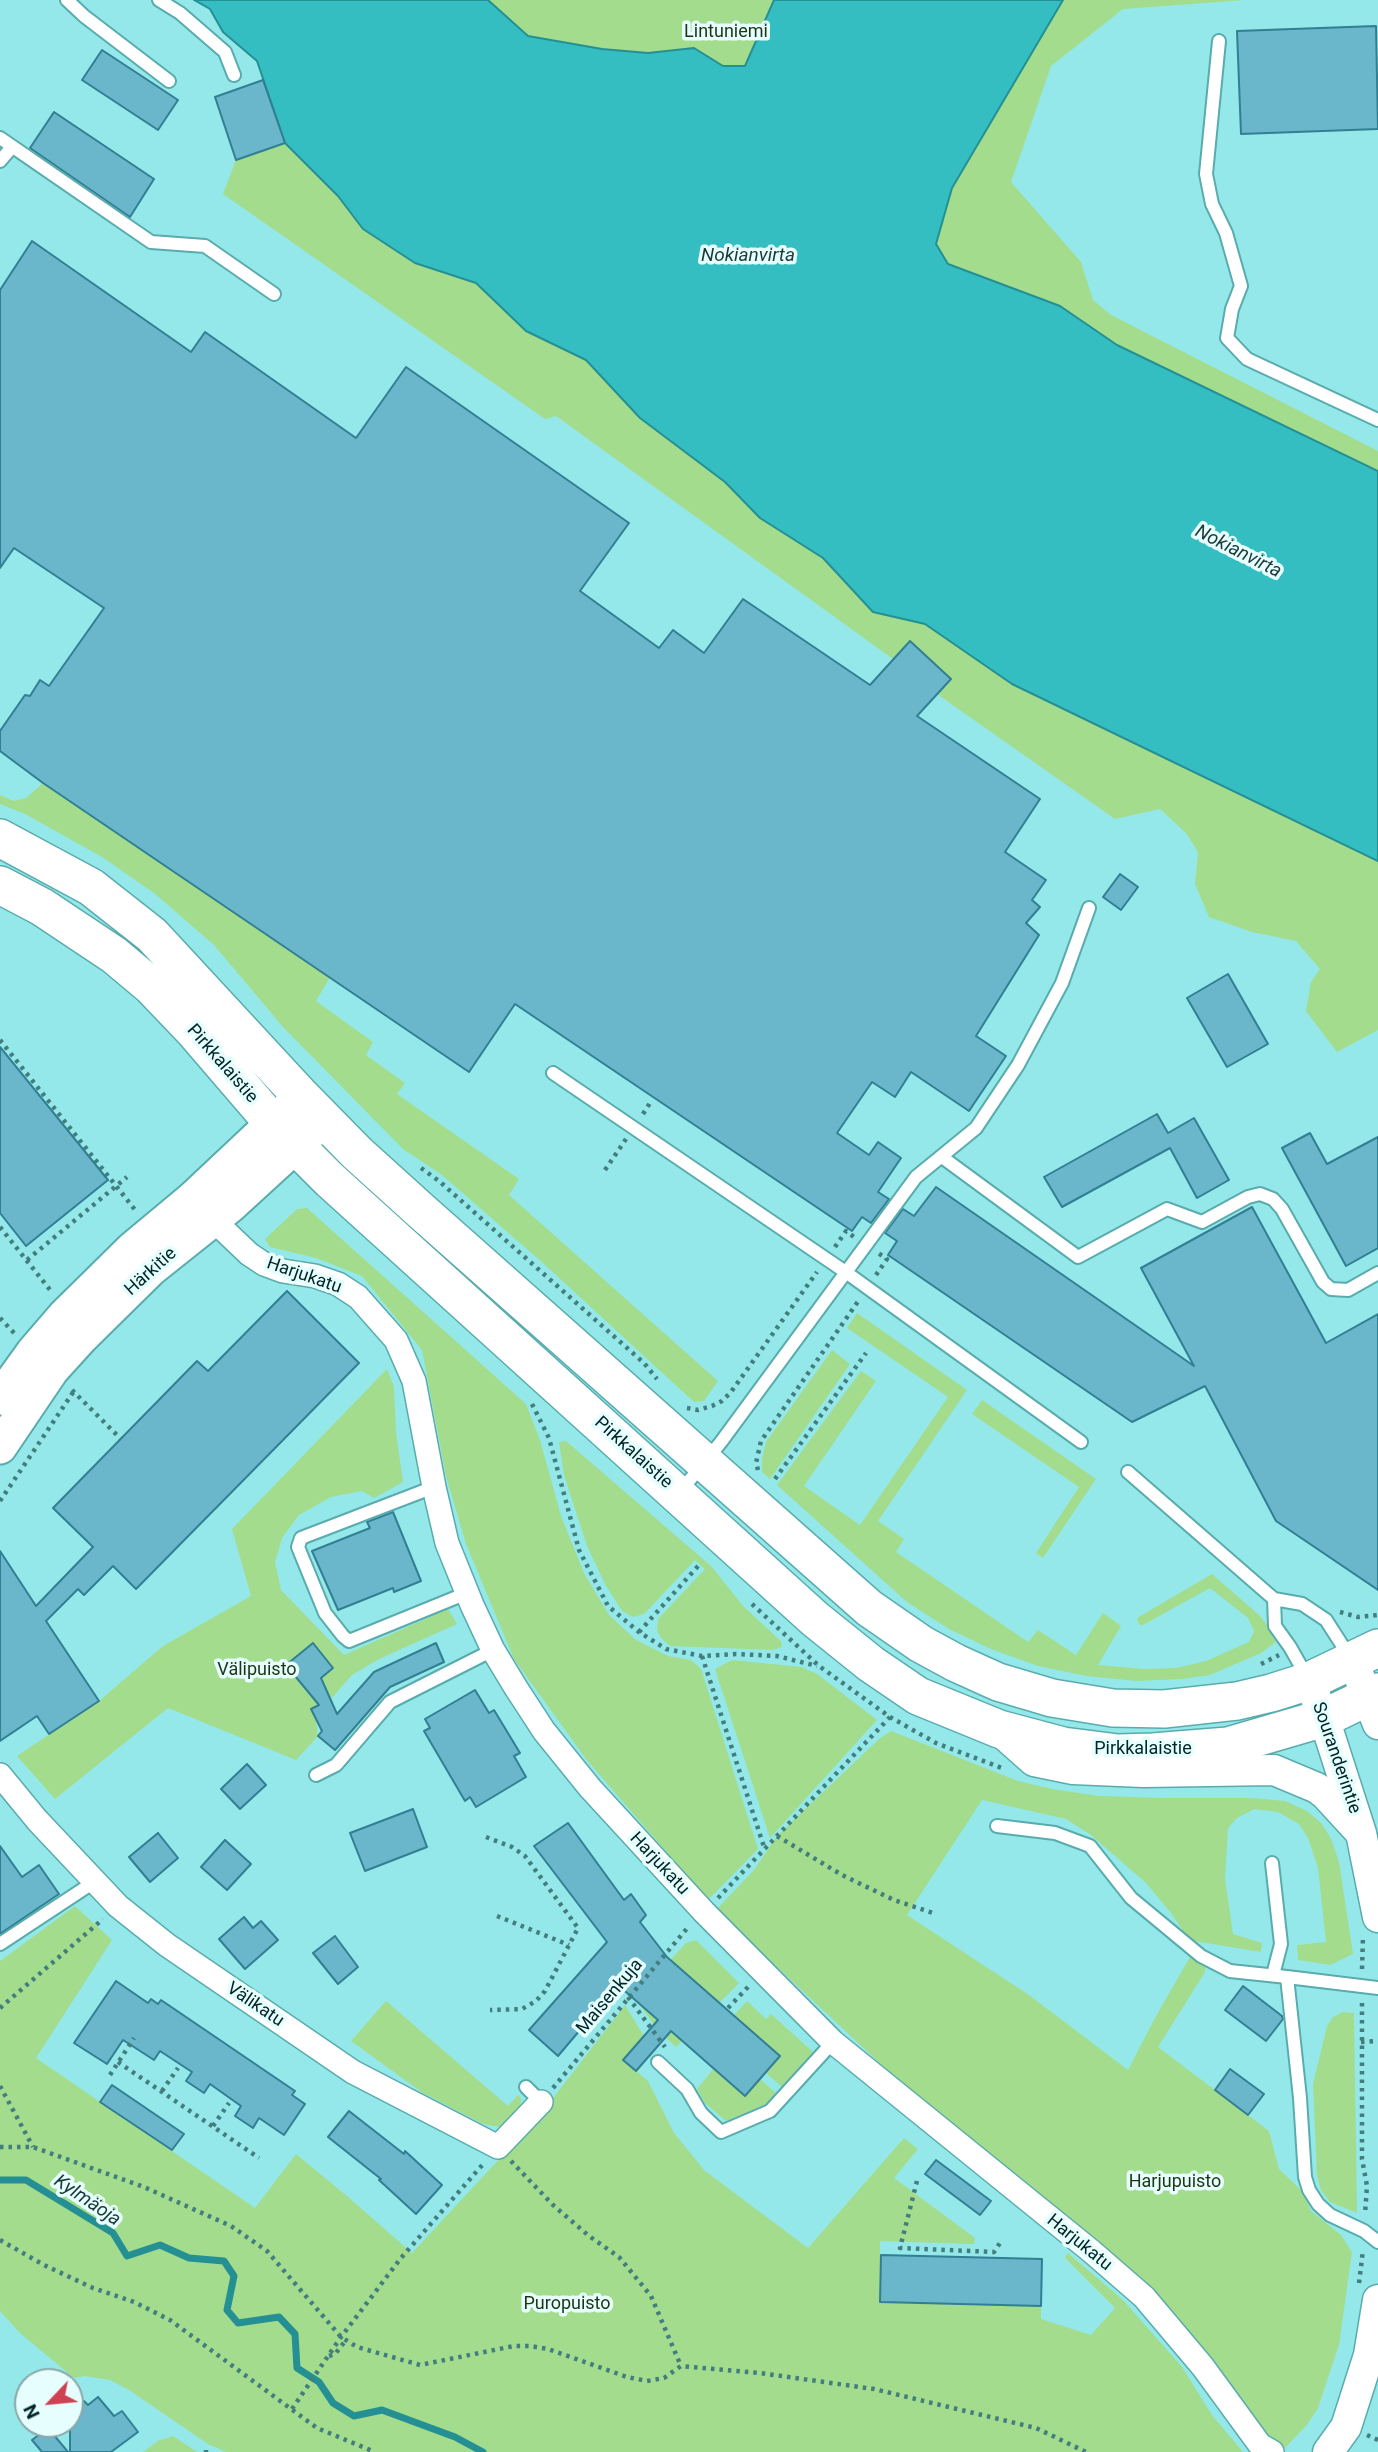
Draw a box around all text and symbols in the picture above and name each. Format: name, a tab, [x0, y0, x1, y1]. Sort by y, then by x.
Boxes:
park label: Lintuniemi	[684, 21, 768, 43]
water label: Nokianvirta	[701, 245, 795, 267]
water label: Nokianvirta	[1191, 521, 1285, 583]
street label: Pirkkalaistie	[182, 1020, 262, 1108]
street label: Härkitie	[121, 1243, 181, 1301]
street label: Harjukatu	[264, 1253, 344, 1299]
street label: Pirkkalaistie	[590, 1412, 676, 1494]
park label: Välipuisto	[217, 1659, 297, 1681]
street label: Souranderintie	[1307, 1700, 1365, 1816]
street label: Pirkkalaistie	[1094, 1738, 1192, 1760]
street label: Harjukatu	[625, 1828, 693, 1900]
street label: Maisenkuja	[572, 1955, 648, 2039]
street label: Välikatu	[222, 1978, 288, 2032]
water label: Kylmäoja	[49, 2170, 125, 2232]
park label: Harjupuisto	[1129, 2171, 1221, 2193]
street label: Harjukatu	[1042, 2210, 1116, 2276]
park label: Puropuisto	[523, 2293, 611, 2315]
north arrow	[14, 2368, 84, 2438]
text: N	[18, 2400, 45, 2423]

